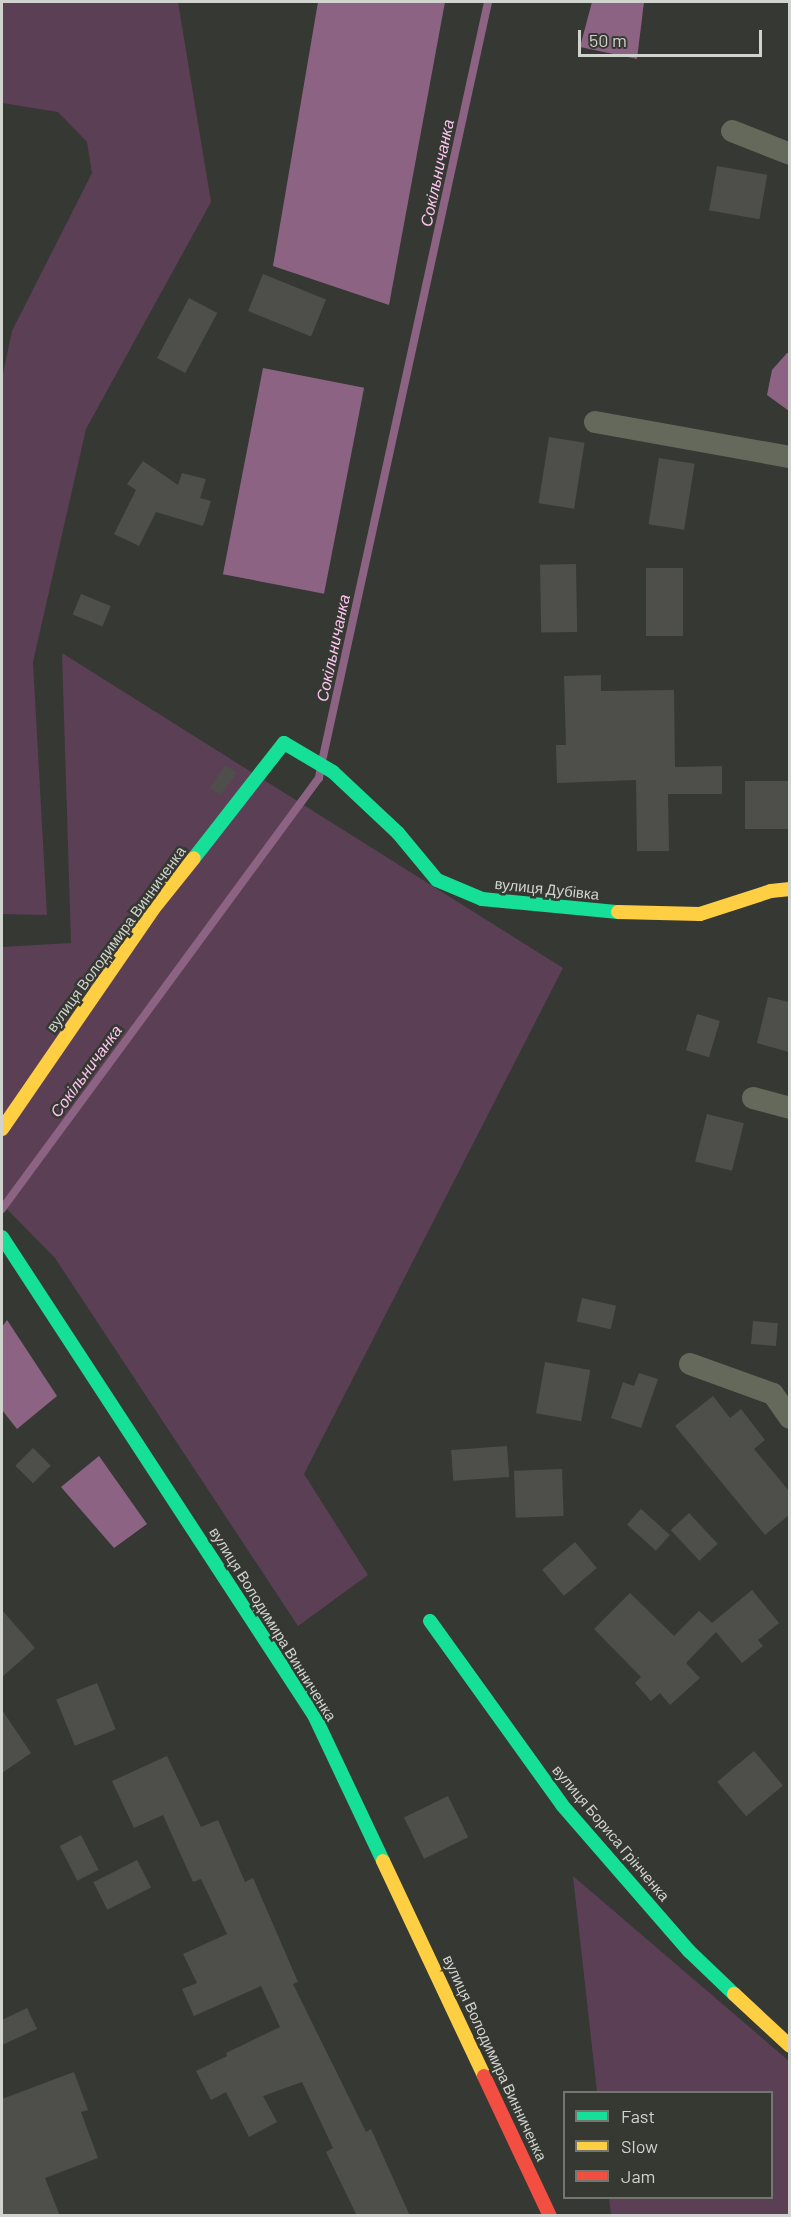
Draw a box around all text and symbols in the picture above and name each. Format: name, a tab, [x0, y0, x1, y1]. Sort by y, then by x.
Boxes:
scale bar	[581, 18, 766, 56]
text: 50 m	[589, 29, 627, 51]
water label: Сокільничанка	[416, 118, 458, 228]
water label: Сокільничанка	[312, 593, 354, 703]
street label: вулиця Володимира Винниченка	[43, 843, 189, 1035]
street label: вулиця Дубівка	[494, 875, 600, 903]
water label: Сокільничанка	[46, 1021, 126, 1121]
street label: вулиця Володимира Винниченка	[206, 1524, 340, 1724]
street label: вулиця Бориса Грінченка	[549, 1761, 673, 1905]
street label: вулиця Володимира Винниченка	[439, 1952, 551, 2164]
legend	[563, 2091, 773, 2199]
text: Fast	[621, 2105, 655, 2127]
text: Slow	[621, 2135, 658, 2157]
text: Jam	[621, 2165, 655, 2187]

